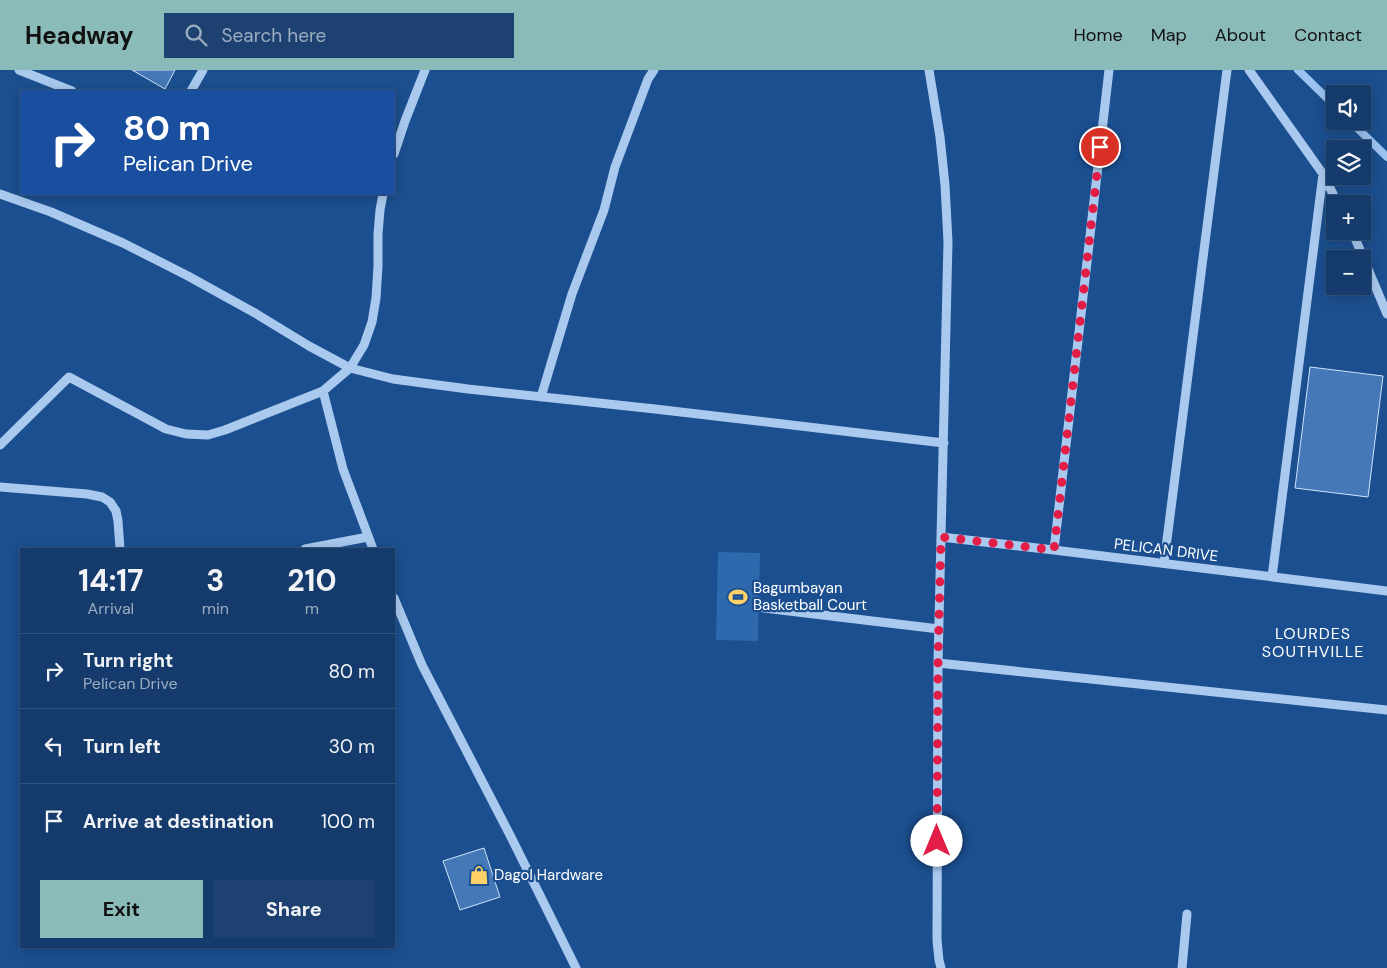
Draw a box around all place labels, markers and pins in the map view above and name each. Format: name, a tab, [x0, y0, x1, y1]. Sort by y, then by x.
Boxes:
pin	[1079, 126, 1121, 168]
place label: Bagumbayan Basketball Court	[753, 578, 867, 615]
sports icon: Bagumbayan Basketball Court	[727, 586, 749, 608]
shop icon: Dagol Hardware	[468, 864, 490, 886]
place label: Dagol Hardware	[494, 865, 603, 885]

